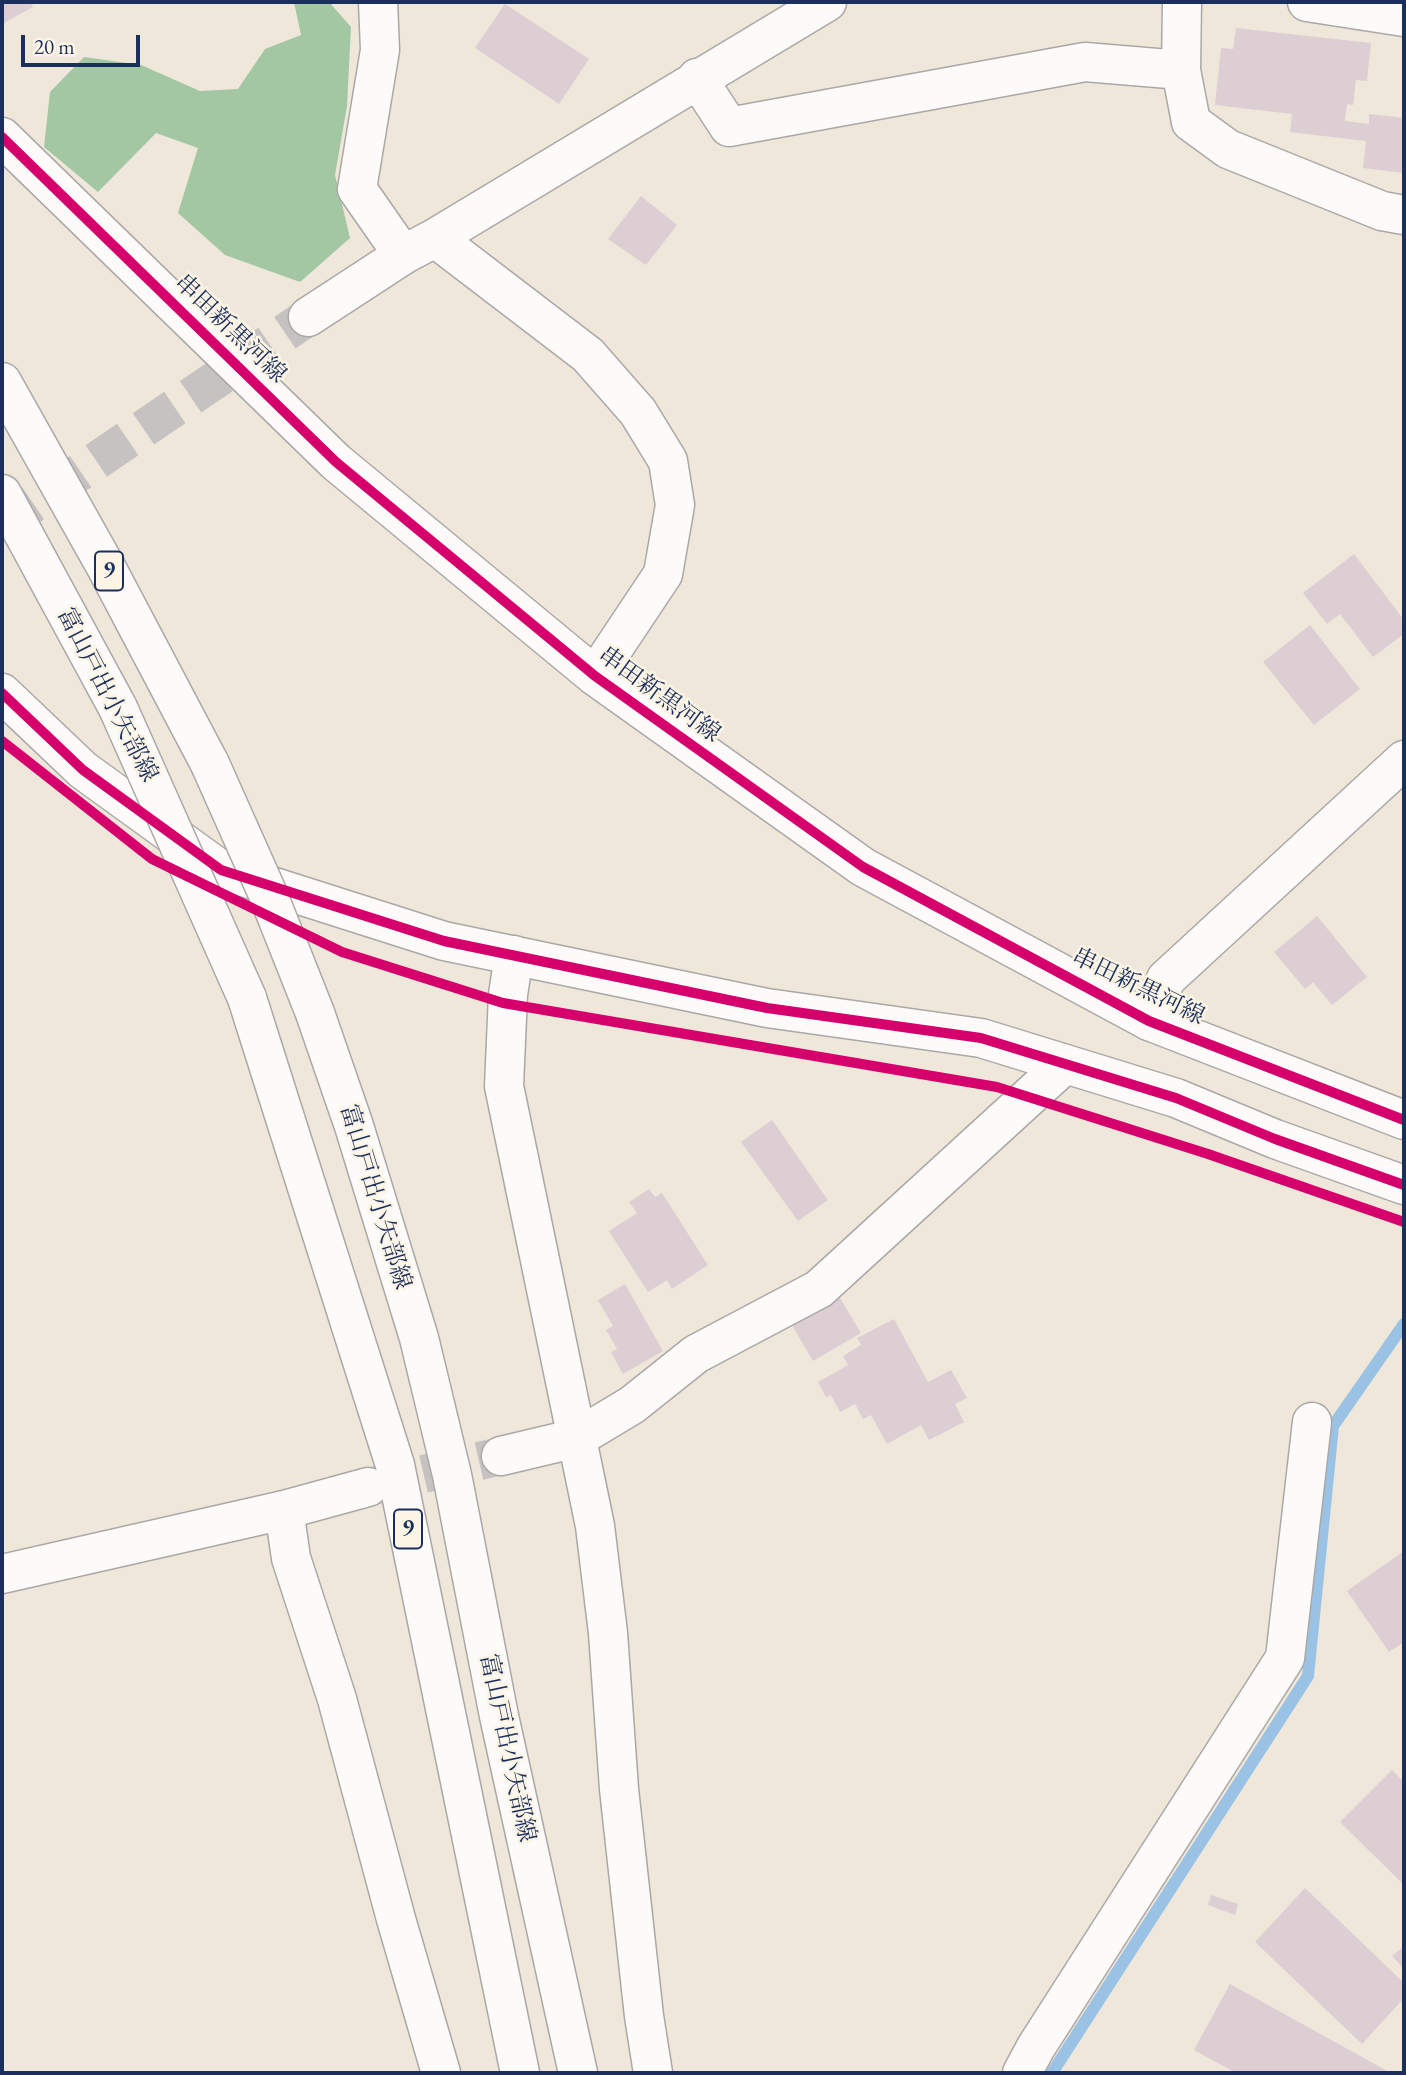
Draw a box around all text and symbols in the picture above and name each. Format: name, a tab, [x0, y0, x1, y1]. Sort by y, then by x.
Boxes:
scale bar	[24, 21, 144, 65]
text: 20 m	[34, 33, 75, 60]
street label: 串田新黒河線	[168, 269, 292, 389]
road number: 9	[95, 552, 123, 590]
street label: 富山戸出小矢部線	[51, 603, 163, 787]
street label: 串田新黒河線	[592, 641, 726, 749]
street label: 串田新黒河線	[1067, 942, 1209, 1032]
street label: 富山戸出小矢部線	[333, 1101, 417, 1293]
road number: 9	[394, 1510, 422, 1548]
street label: 富山戸出小矢部線	[473, 1651, 541, 1845]

